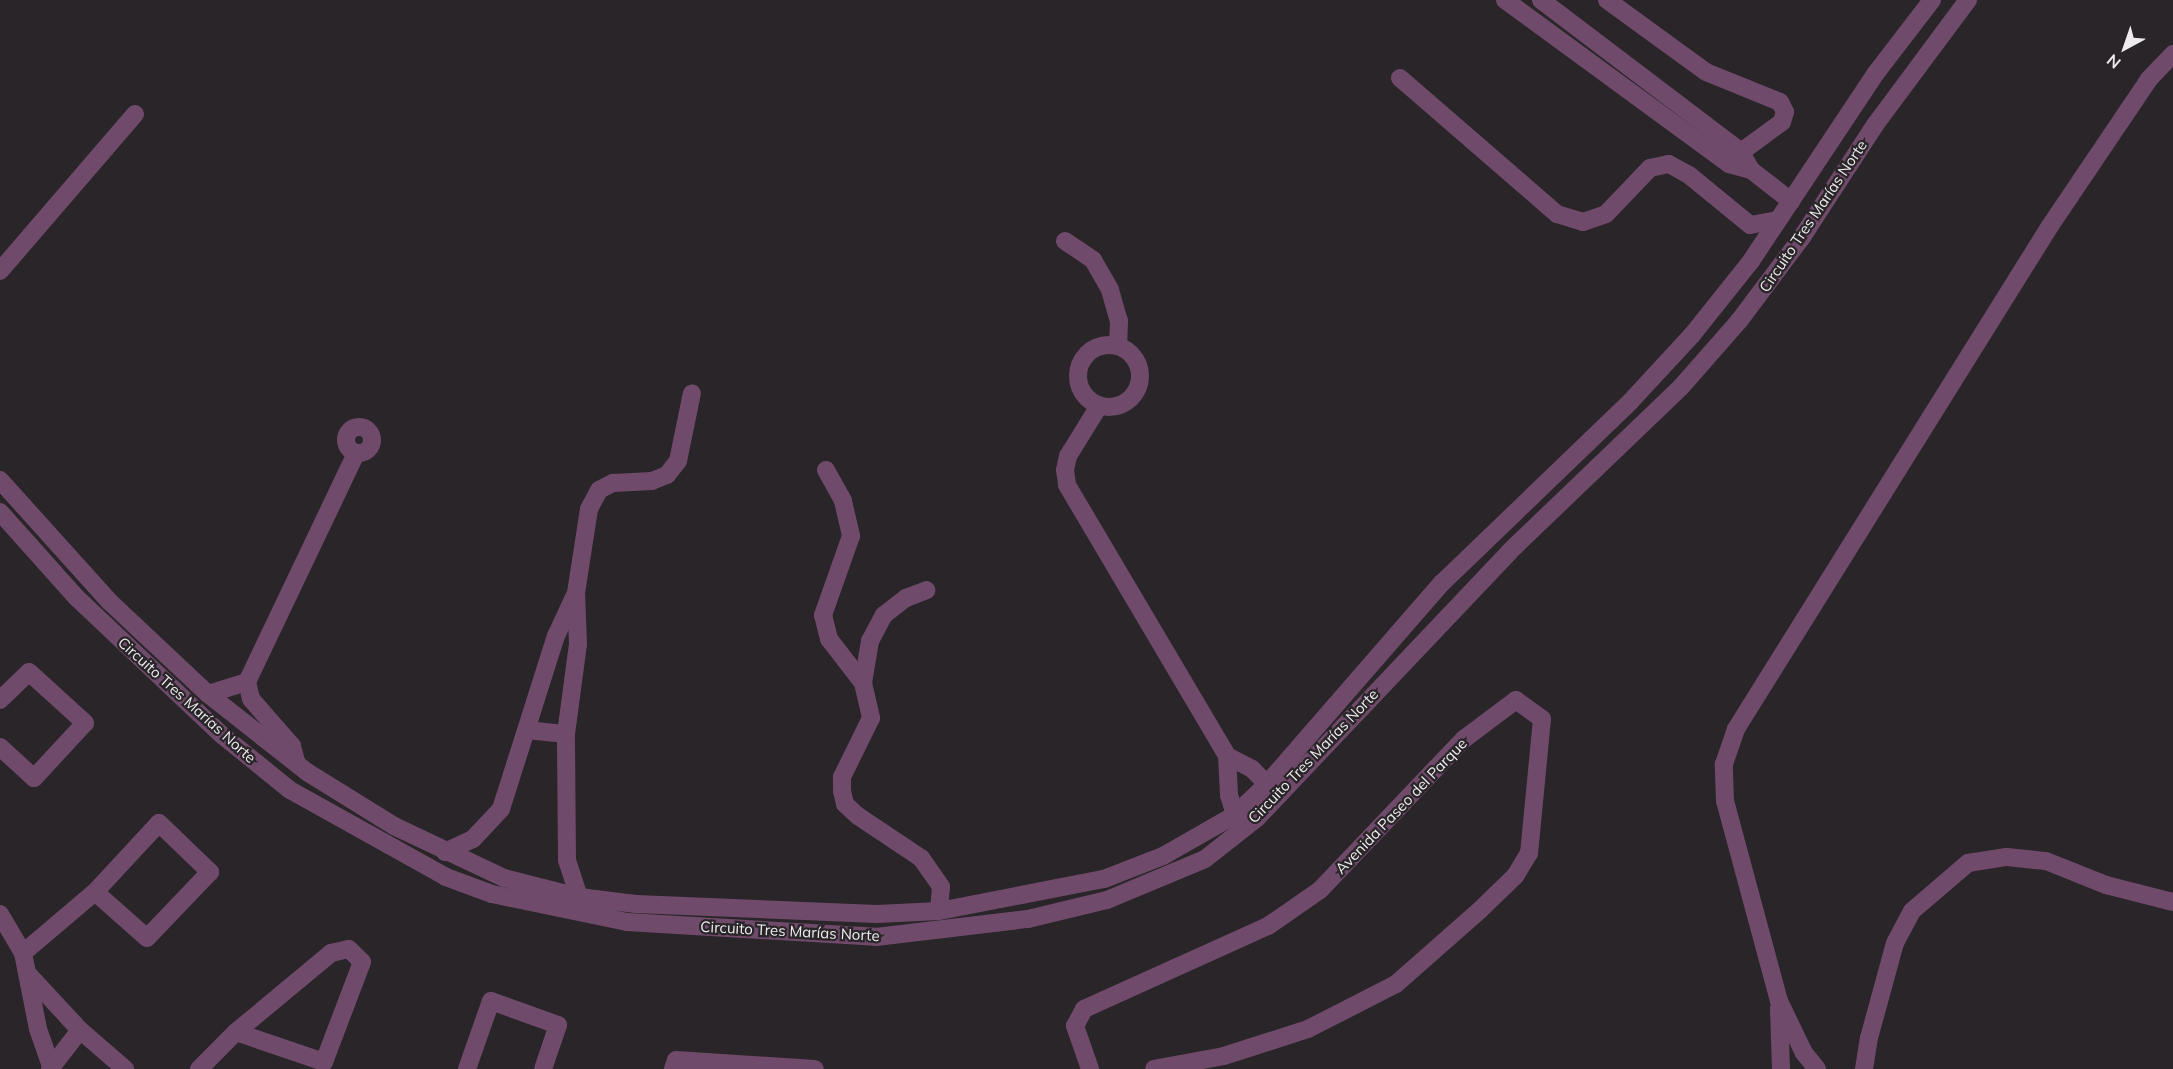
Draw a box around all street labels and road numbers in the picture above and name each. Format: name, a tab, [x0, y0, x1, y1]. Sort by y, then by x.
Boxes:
street label: Circuito Tres Marías Norte	[1755, 137, 1871, 295]
street label: Circuito Tres Marías Norte	[114, 633, 260, 767]
street label: Circuito Tres Marías Norte	[1244, 685, 1382, 827]
street label: Avenida Paseo del Parque	[1331, 734, 1471, 878]
street label: Circuito Tres Marías Norte	[700, 917, 880, 945]

